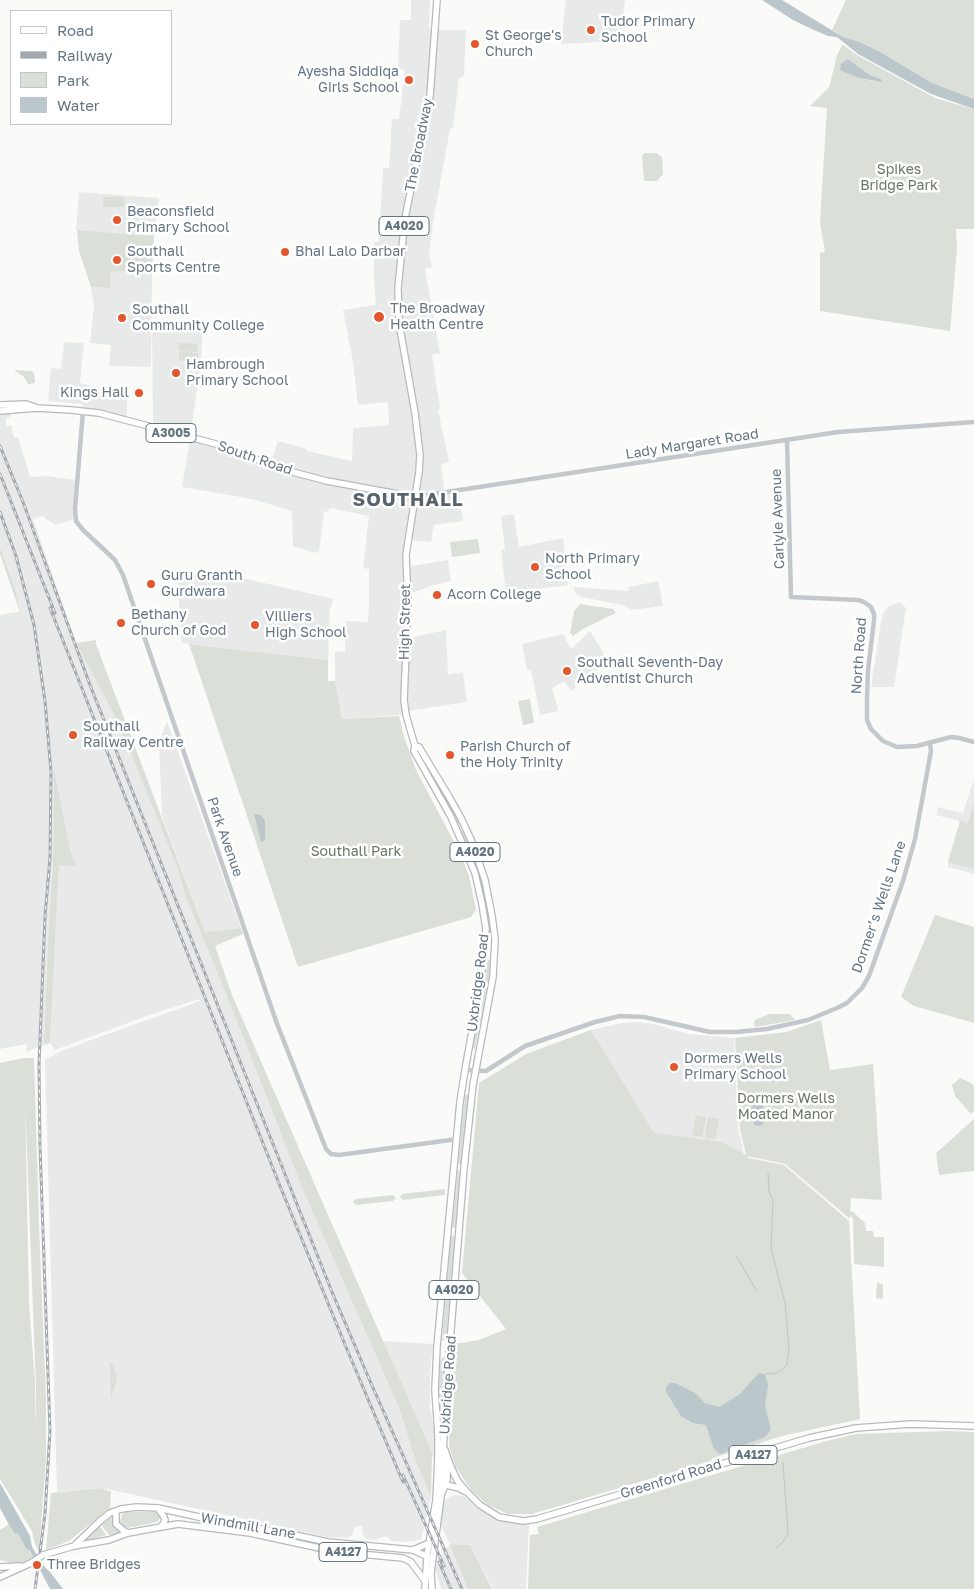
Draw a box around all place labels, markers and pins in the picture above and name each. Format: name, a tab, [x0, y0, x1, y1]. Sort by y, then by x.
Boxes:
place label: Tudor Primary School	[601, 14, 695, 46]
marker: Tudor Primary School	[585, 24, 597, 36]
place label: St George's Church	[485, 28, 562, 60]
marker: St George's Church	[469, 38, 481, 50]
place label: Ayesha Siddiqa Girls School	[297, 64, 399, 96]
marker: Ayesha Siddiqa Girls School	[403, 74, 415, 86]
place label: Beaconsfield Primary School	[127, 204, 229, 236]
marker: Beaconsfield Primary School	[111, 214, 123, 226]
place label: Southall Sports Centre	[127, 244, 220, 276]
place label: Bhai Lalo Darbar	[295, 244, 406, 260]
marker: Bhai Lalo Darbar	[279, 246, 291, 258]
marker: Southall Sports Centre	[111, 254, 123, 266]
place label: The Broadway Health Centre	[390, 301, 485, 334]
place label: Southall Community College	[132, 302, 264, 334]
marker: The Broadway Health Centre	[372, 310, 386, 324]
marker: Southall Community College	[116, 312, 128, 324]
place label: Hambrough Primary School	[186, 357, 288, 390]
marker: Hambrough Primary School	[170, 367, 182, 379]
place label: Kings Hall	[60, 385, 129, 401]
marker: Kings Hall	[133, 387, 145, 399]
place label: North Primary School	[545, 551, 640, 584]
marker: North Primary School	[529, 561, 541, 573]
place label: Guru Granth Gurdwara	[161, 568, 243, 600]
marker: Guru Granth Gurdwara	[145, 578, 157, 590]
place label: Acorn College	[447, 587, 541, 603]
marker: Acorn College	[431, 589, 443, 601]
place label: Bethany Church of God	[131, 607, 226, 640]
place label: Villiers High School	[265, 609, 347, 642]
marker: Bethany Church of God	[115, 617, 127, 629]
marker: Villiers High School	[249, 619, 261, 631]
place label: Southall Seventh-Day Adventist Church	[577, 655, 723, 688]
marker: Southall Seventh-Day Adventist Church	[561, 665, 573, 677]
place label: Southall Railway Centre	[83, 719, 184, 752]
marker: Southall Railway Centre	[67, 729, 79, 741]
place label: Parish Church of the Holy Trinity	[460, 739, 571, 772]
marker: Parish Church of the Holy Trinity	[444, 749, 456, 761]
place label: Dormers Wells Primary School	[684, 1051, 786, 1084]
marker: Dormers Wells Primary School	[668, 1061, 680, 1073]
place label: Three Bridges	[47, 1557, 141, 1573]
marker: Three Bridges	[31, 1559, 43, 1571]

